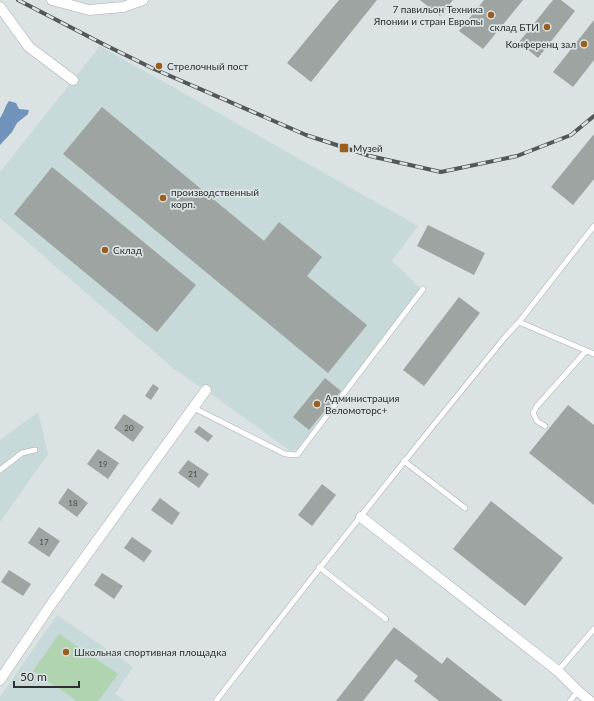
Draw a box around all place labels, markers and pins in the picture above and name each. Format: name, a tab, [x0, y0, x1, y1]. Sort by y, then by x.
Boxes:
place label: 7 павильон Техника Японии и стран Европы	[373, 3, 483, 27]
marker: 7 павильон Техника Японии и стран Европы	[486, 10, 496, 20]
place label: склад БТИ	[490, 21, 539, 33]
marker: склад БТИ	[542, 22, 552, 32]
place label: Конференц зал	[506, 38, 576, 50]
marker: Конференц зал	[579, 39, 589, 49]
place label: Стрелочный пост	[167, 60, 248, 72]
marker: Стрелочный пост	[154, 61, 164, 71]
marker: Музей	[338, 142, 350, 154]
place label: Музей	[353, 142, 383, 154]
place label: производственный корп.	[171, 186, 259, 210]
marker: производственный корп.	[158, 193, 168, 203]
place label: Склад	[113, 244, 142, 256]
marker: Склад	[100, 245, 110, 255]
place label: Администрация Веломоторс+	[325, 392, 399, 416]
marker: Администрация Веломоторс+	[312, 399, 322, 409]
place label: Школьная спортивная площадка	[74, 646, 226, 658]
marker: Школьная спортивная площадка	[61, 647, 71, 657]

